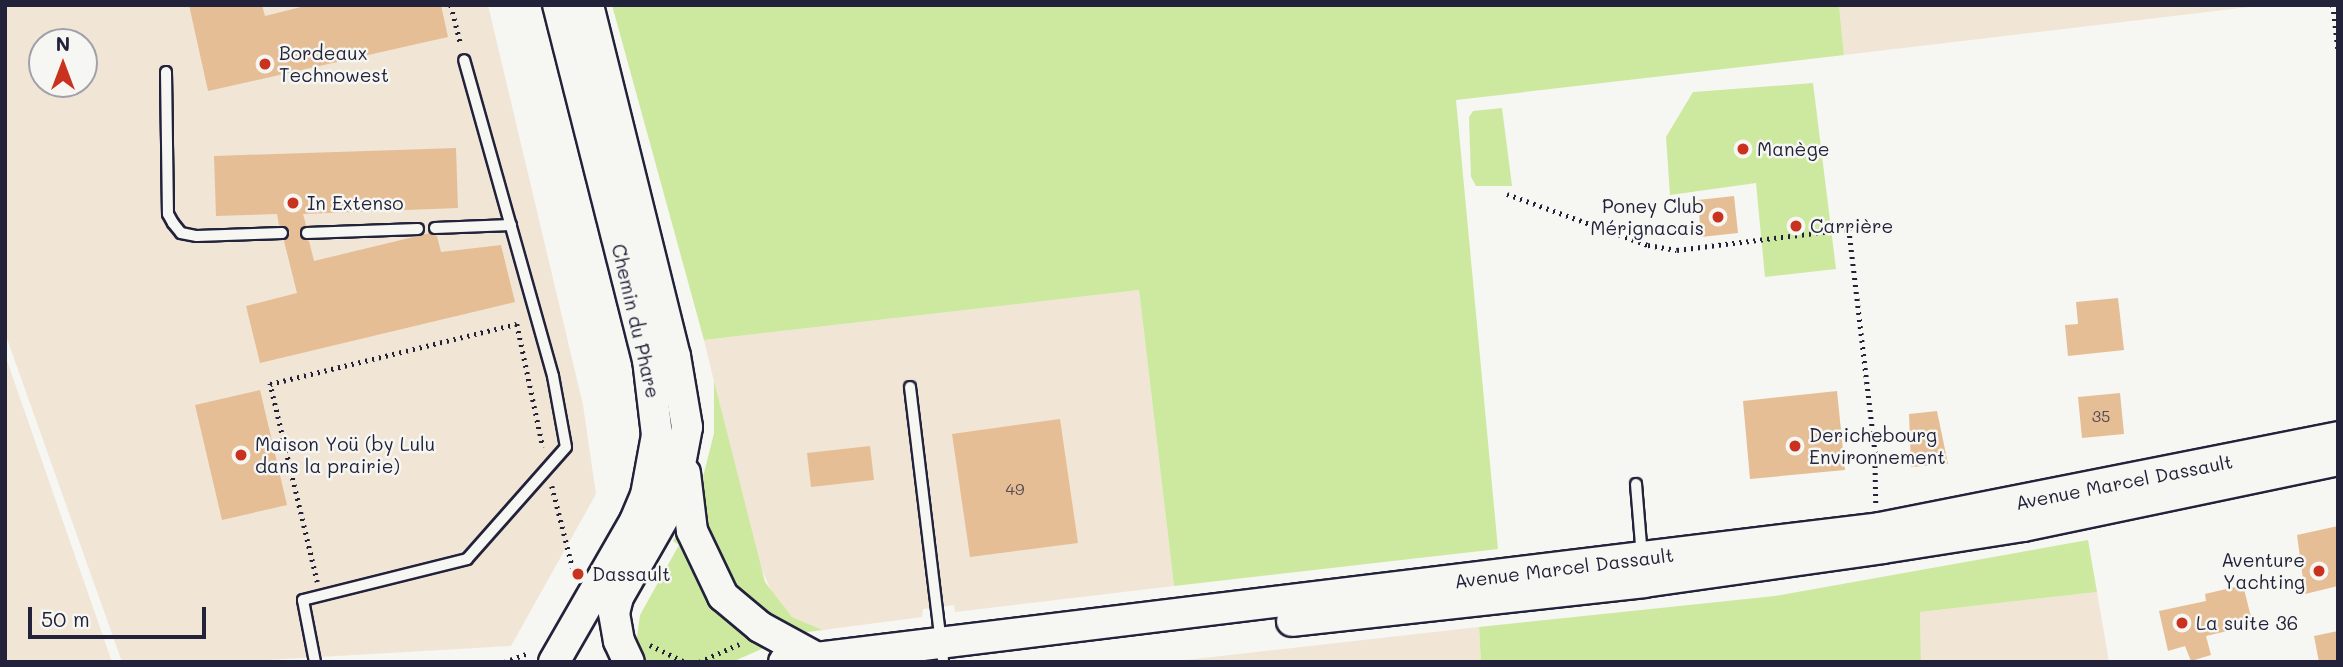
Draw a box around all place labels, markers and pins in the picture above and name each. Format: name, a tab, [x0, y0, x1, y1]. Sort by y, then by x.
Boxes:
place label: Bordeaux Technowest	[279, 42, 389, 86]
marker: Bordeaux Technowest	[257, 56, 273, 72]
place label: Manège	[1757, 138, 1829, 160]
marker: Manège	[1735, 141, 1751, 157]
place label: In Extenso	[307, 192, 404, 214]
marker: In Extenso	[285, 195, 301, 211]
place label: Poney Club Mérignacais	[1590, 195, 1704, 239]
marker: Poney Club Mérignacais	[1710, 209, 1726, 225]
place label: Carrière	[1810, 215, 1893, 237]
marker: Carrière	[1788, 218, 1804, 234]
place label: Derichebourg Environnement	[1809, 424, 1946, 468]
place label: Maison Yoü (by Lulu dans la prairie)	[255, 433, 435, 477]
marker: Derichebourg Environnement	[1787, 438, 1803, 454]
marker: Maison Yoü (by Lulu dans la prairie)	[233, 447, 249, 463]
place label: Aventure Yachting	[2221, 549, 2305, 593]
place label: Dassault	[592, 563, 671, 585]
marker: Aventure Yachting	[2311, 563, 2327, 579]
marker: Dassault	[570, 566, 586, 582]
place label: La suite 36	[2196, 612, 2298, 634]
marker: La suite 36	[2174, 615, 2190, 631]

